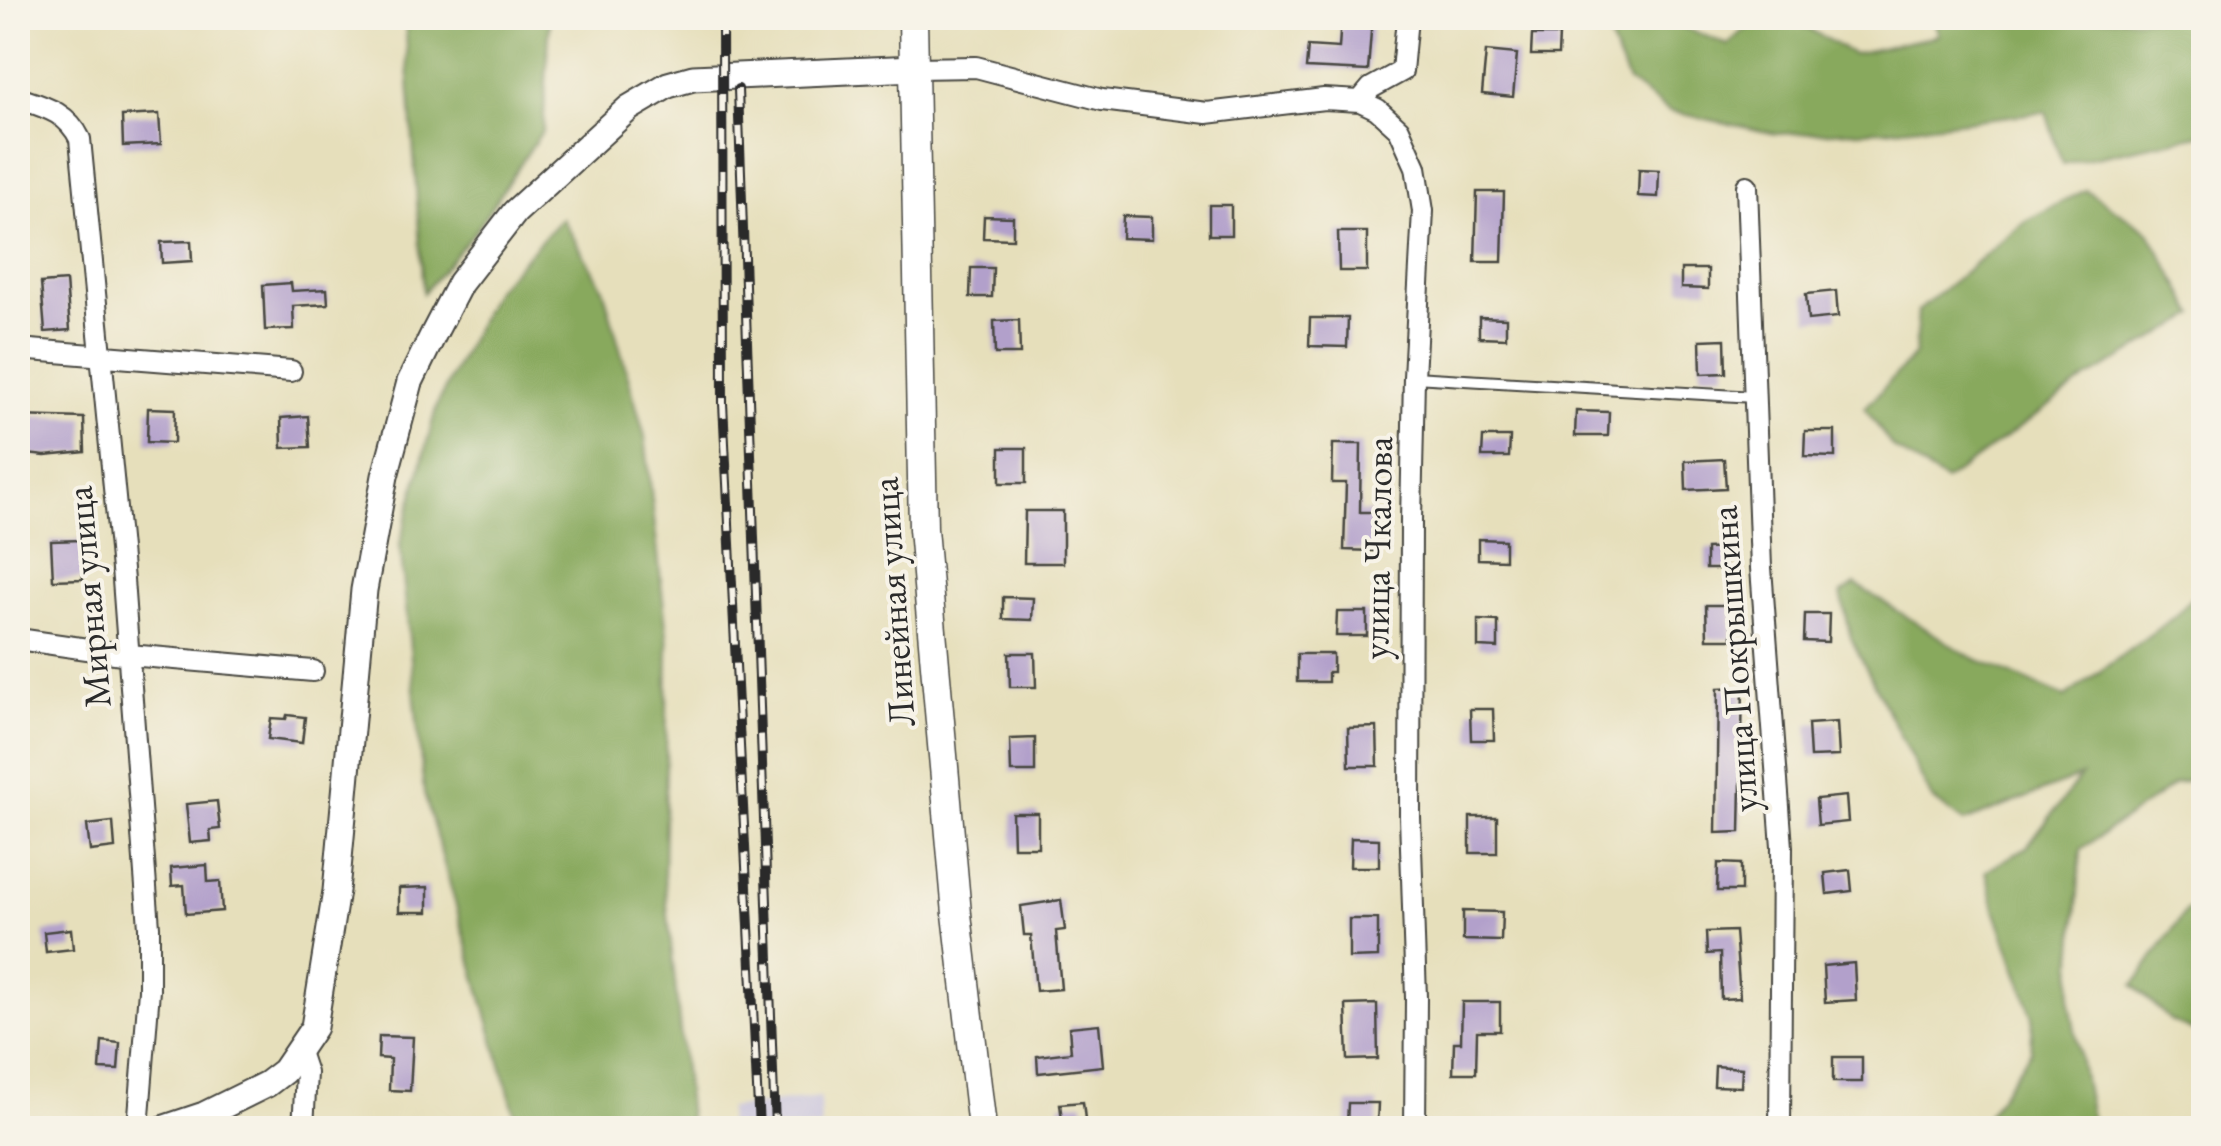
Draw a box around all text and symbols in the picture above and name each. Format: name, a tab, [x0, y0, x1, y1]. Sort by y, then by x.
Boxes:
street label: улица Чкалова	[1350, 435, 1403, 660]
street label: Линейная улица	[859, 475, 926, 728]
street label: Мирная улица	[53, 483, 122, 710]
street label: улица Покрышкина	[1698, 503, 1769, 814]

